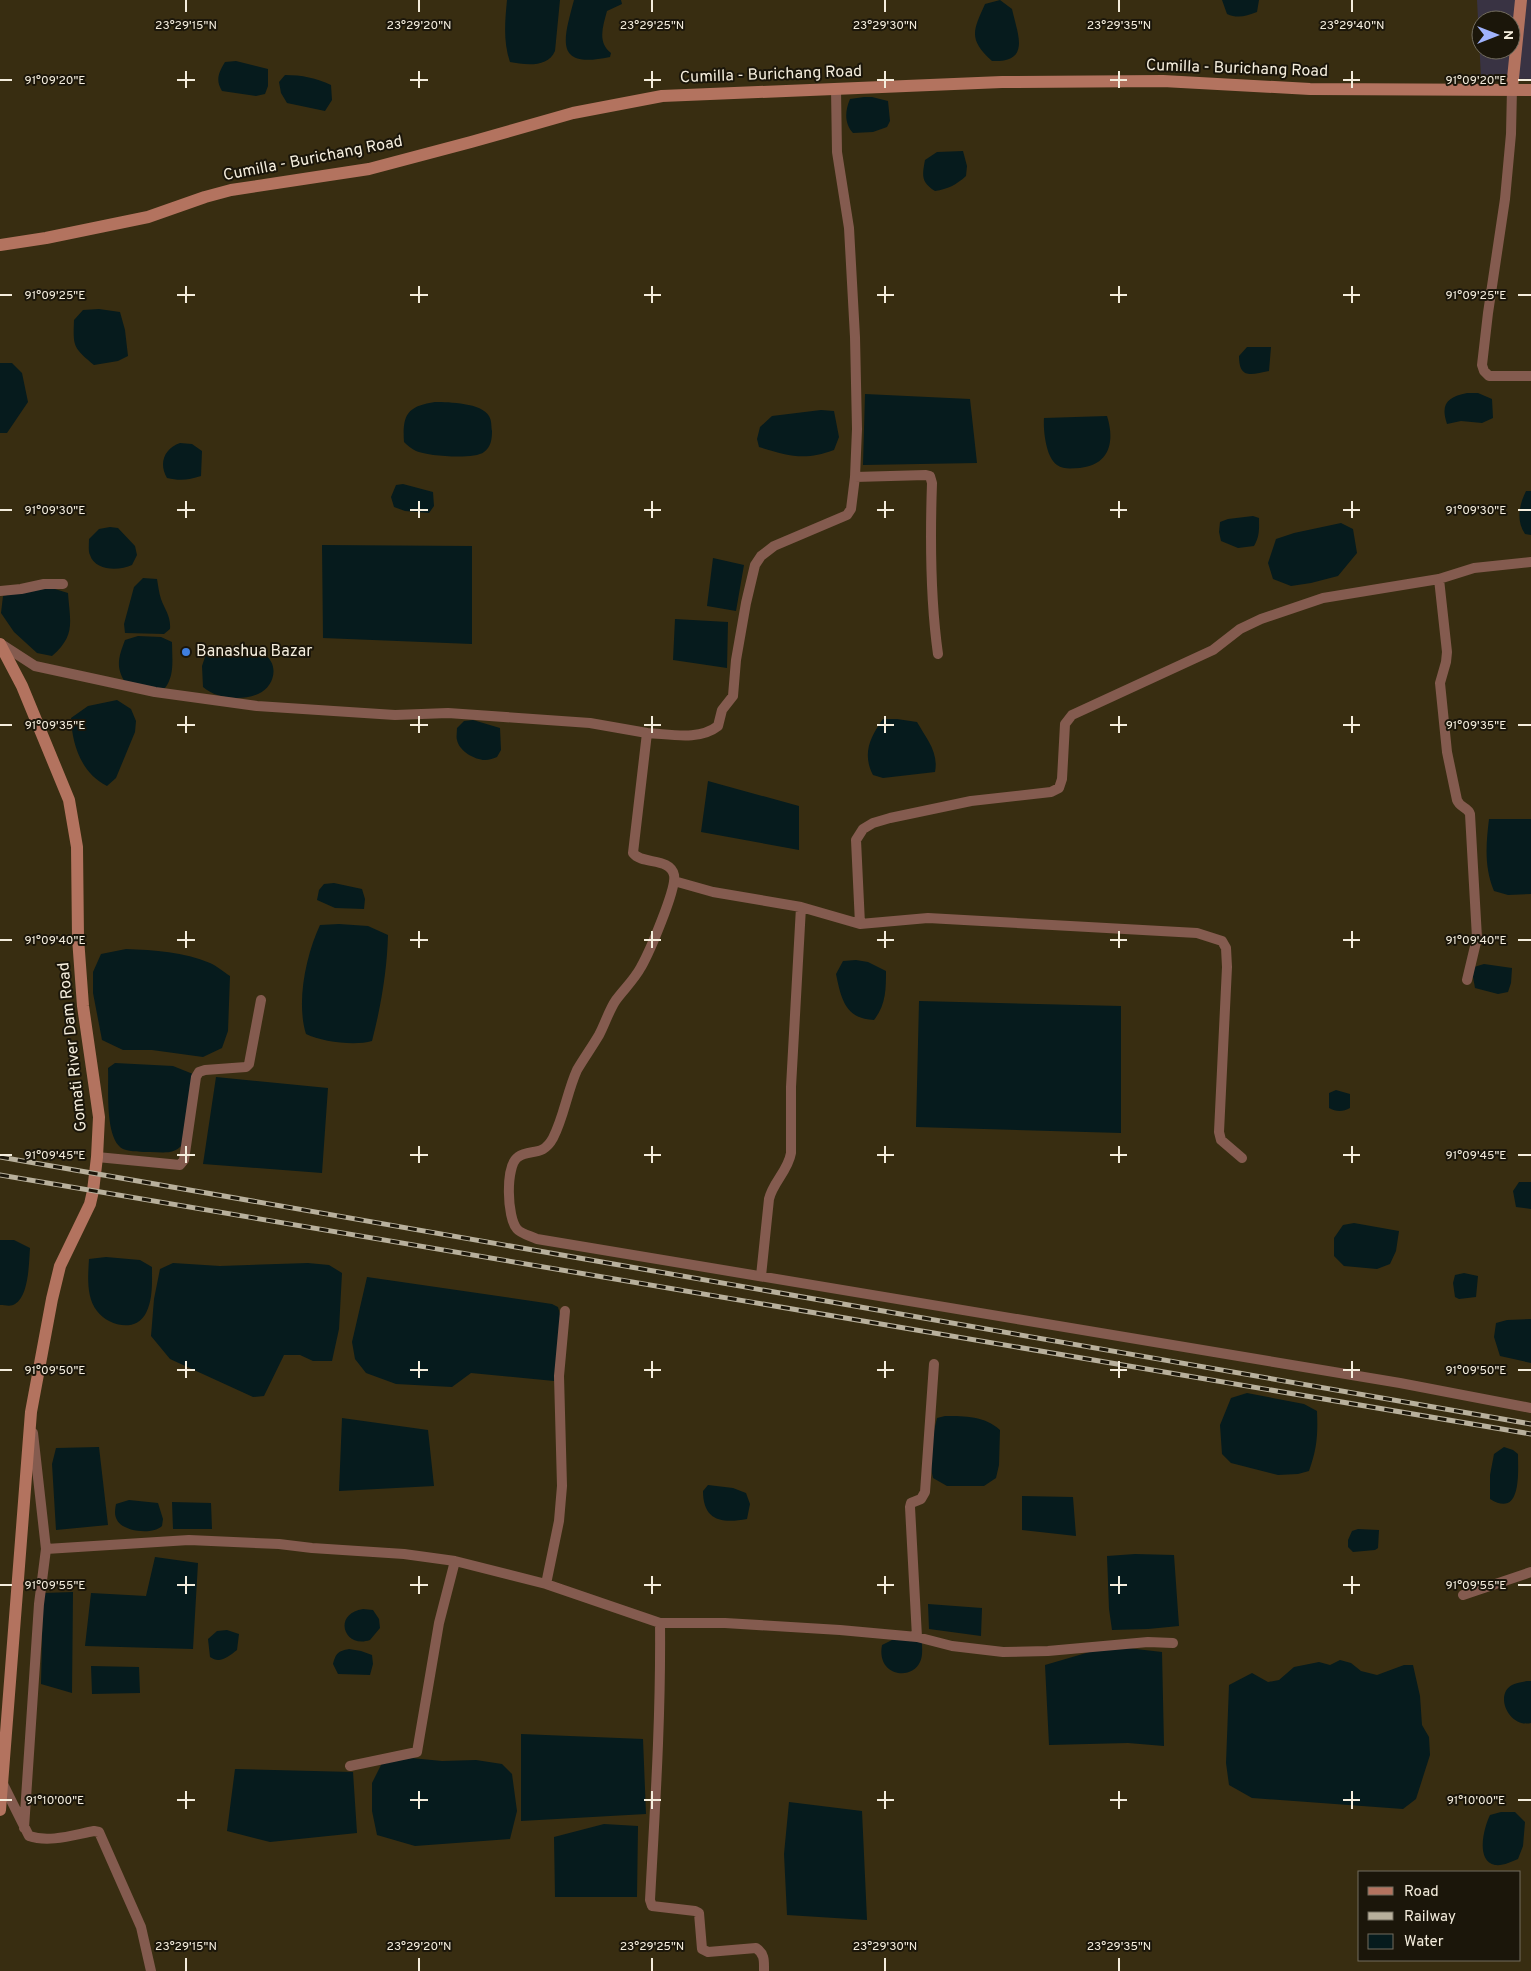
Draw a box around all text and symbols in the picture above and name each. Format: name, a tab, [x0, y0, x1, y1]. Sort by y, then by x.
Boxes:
north arrow	[1471, 10, 1521, 60]
text: 23°29'15"N	[155, 18, 217, 34]
text: 23°29'20"N	[387, 18, 451, 34]
text: 23°29'25"N	[620, 18, 684, 34]
text: 23°29'30"N	[853, 18, 917, 34]
text: 23°29'35"N	[1087, 18, 1151, 34]
text: 23°29'40"N	[1319, 18, 1385, 34]
text: N	[1499, 30, 1516, 40]
street label: Cumilla - Burichang Road	[1146, 56, 1328, 82]
street label: Cumilla - Burichang Road	[680, 62, 862, 88]
text: 91°09'20"E	[24, 73, 86, 89]
text: 91°09'20"E	[1445, 73, 1507, 89]
street label: Cumilla - Burichang Road	[222, 132, 404, 186]
text: 91°09'25"E	[25, 288, 85, 304]
text: 91°09'25"E	[1446, 288, 1506, 304]
text: 91°09'30"E	[25, 503, 85, 519]
text: 91°09'30"E	[1446, 503, 1506, 519]
place label: Banashua Bazar	[196, 642, 313, 662]
marker: Banashua Bazar	[180, 646, 192, 658]
text: 91°09'35"E	[25, 718, 85, 734]
text: 91°09'35"E	[1446, 718, 1506, 734]
text: 91°09'40"E	[24, 933, 86, 949]
text: 91°09'40"E	[1445, 933, 1507, 949]
street label: Gomati River Dam Road	[54, 961, 92, 1133]
text: 91°09'45"E	[25, 1148, 85, 1164]
text: 91°09'45"E	[1446, 1148, 1506, 1164]
text: 91°09'50"E	[24, 1363, 86, 1379]
text: 91°09'50"E	[1445, 1363, 1507, 1379]
text: 91°09'55"E	[25, 1578, 85, 1594]
text: 91°09'55"E	[1446, 1578, 1506, 1594]
text: 91°10'00"E	[26, 1793, 84, 1809]
text: 91°10'00"E	[1447, 1793, 1505, 1809]
legend	[1358, 1871, 1521, 1961]
text: Road	[1404, 1883, 1439, 1902]
text: Railway	[1404, 1908, 1456, 1927]
text: Water	[1404, 1933, 1444, 1952]
text: 23°29'15"N	[155, 1939, 217, 1955]
text: 23°29'20"N	[387, 1939, 451, 1955]
text: 23°29'25"N	[620, 1939, 684, 1955]
text: 23°29'30"N	[853, 1939, 917, 1955]
text: 23°29'35"N	[1087, 1939, 1151, 1955]

